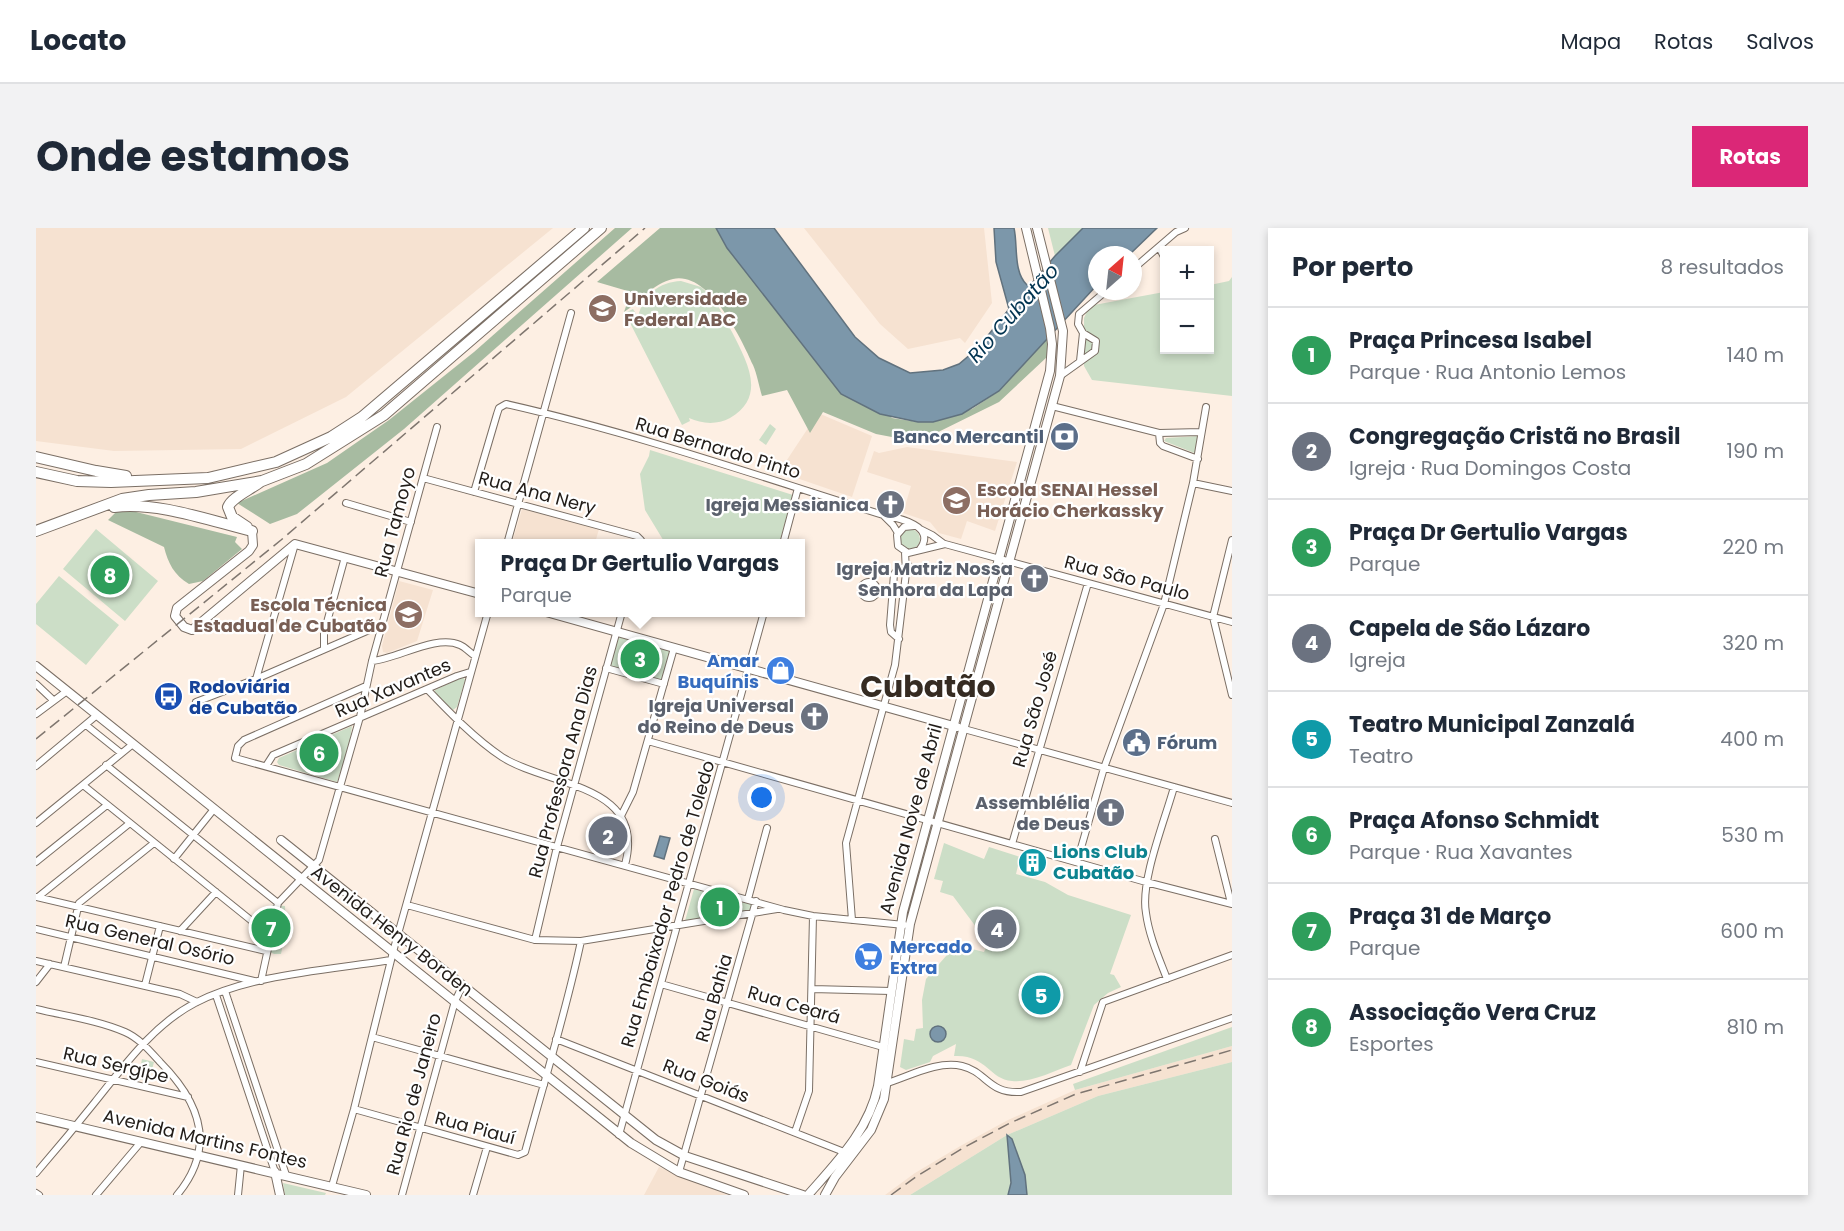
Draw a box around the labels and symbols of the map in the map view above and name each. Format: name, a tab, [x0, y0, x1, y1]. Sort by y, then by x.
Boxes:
north arrow	[1088, 246, 1142, 300]
water label: Rio Cubatão	[961, 257, 1065, 369]
place label: Universidade Federal ABC	[624, 286, 747, 332]
school or university icon: Universidade Federal ABC	[587, 293, 619, 325]
street label: Rua Bernardo Pinto	[632, 410, 804, 485]
bank icon: Banco Mercantil	[1049, 421, 1081, 453]
place label: Banco Mercantil	[893, 424, 1044, 449]
street label: Rua Tamoyo	[368, 464, 421, 580]
street label: Rua Ana Nery	[476, 465, 599, 520]
place label: Escola SENAI Hessel Horácio Cherkassky	[977, 477, 1164, 523]
school or university icon: Escola SENAI Hessel Horácio Cherkassky	[940, 484, 972, 516]
church icon: Igreja Messianica	[874, 489, 906, 521]
place label: Igreja Messianica	[706, 492, 869, 517]
street label: Rua São Paulo	[1062, 549, 1192, 606]
pin: 8	[90, 552, 130, 598]
place label: Igreja Matriz Nossa Senhora da Lapa	[836, 556, 1013, 602]
church icon: Igreja Matriz Nossa Senhora da Lapa	[1018, 563, 1050, 595]
place label: Escola Técnica Estadual de Cubatão	[194, 592, 387, 638]
school or university icon: Escola Técnica Estadual de Cubatão	[392, 599, 424, 631]
pin: 3	[620, 636, 660, 682]
place label: Amar Buquínis	[677, 648, 759, 694]
street label: Rua São José	[1006, 648, 1063, 770]
street label: Rua Xavantes	[331, 652, 455, 723]
shop icon: Amar Buquínis	[764, 655, 796, 687]
street label: Rua Professora Ana Dias	[522, 663, 603, 881]
district label: Cubatão	[860, 665, 996, 708]
place label: Rodoviária de Cubatão	[189, 674, 297, 720]
bus stop icon: Rodoviária de Cubatão	[152, 681, 184, 713]
place label: Igreja Universal do Reino de Deus	[637, 693, 794, 739]
church icon: Igreja Universal do Reino de Deus	[799, 700, 831, 732]
street label: Avenida Nove de Abril	[873, 721, 948, 917]
public building icon: Fórum	[1120, 727, 1152, 759]
pin: 6	[300, 730, 338, 776]
place label: Fórum	[1157, 730, 1217, 755]
street label: Rua Embaixador Pedro de Toledo	[615, 757, 721, 1050]
your location	[747, 783, 776, 812]
place label: Assemblélia de Deus	[975, 790, 1090, 836]
church icon: Assemblélia de Deus	[1095, 797, 1127, 829]
pin: 2	[588, 814, 628, 858]
place label: Lions Club Cubatão	[1053, 839, 1148, 885]
building icon: Lions Club Cubatão	[1016, 846, 1048, 878]
street label: Avenida Henry Borden	[306, 859, 479, 1002]
pin: 1	[700, 884, 740, 930]
pin: 7	[252, 906, 290, 950]
pin: 4	[978, 906, 1016, 952]
street label: Rua General Osório	[63, 908, 237, 971]
place label: Mercado Extra	[890, 934, 972, 980]
supermarket icon: Mercado Extra	[853, 941, 885, 973]
street label: Rua Bahia	[689, 951, 738, 1045]
pin: 5	[1022, 972, 1060, 1017]
street label: Rua Ceará	[745, 979, 844, 1030]
street label: Rua Rio de Janeiro	[380, 1010, 447, 1177]
street label: Rua Sergípe	[61, 1040, 171, 1089]
street label: Rua Goiás	[659, 1053, 753, 1109]
street label: Avenida Martins Fontes	[101, 1103, 310, 1174]
street label: Rua Piauí	[432, 1105, 518, 1150]

